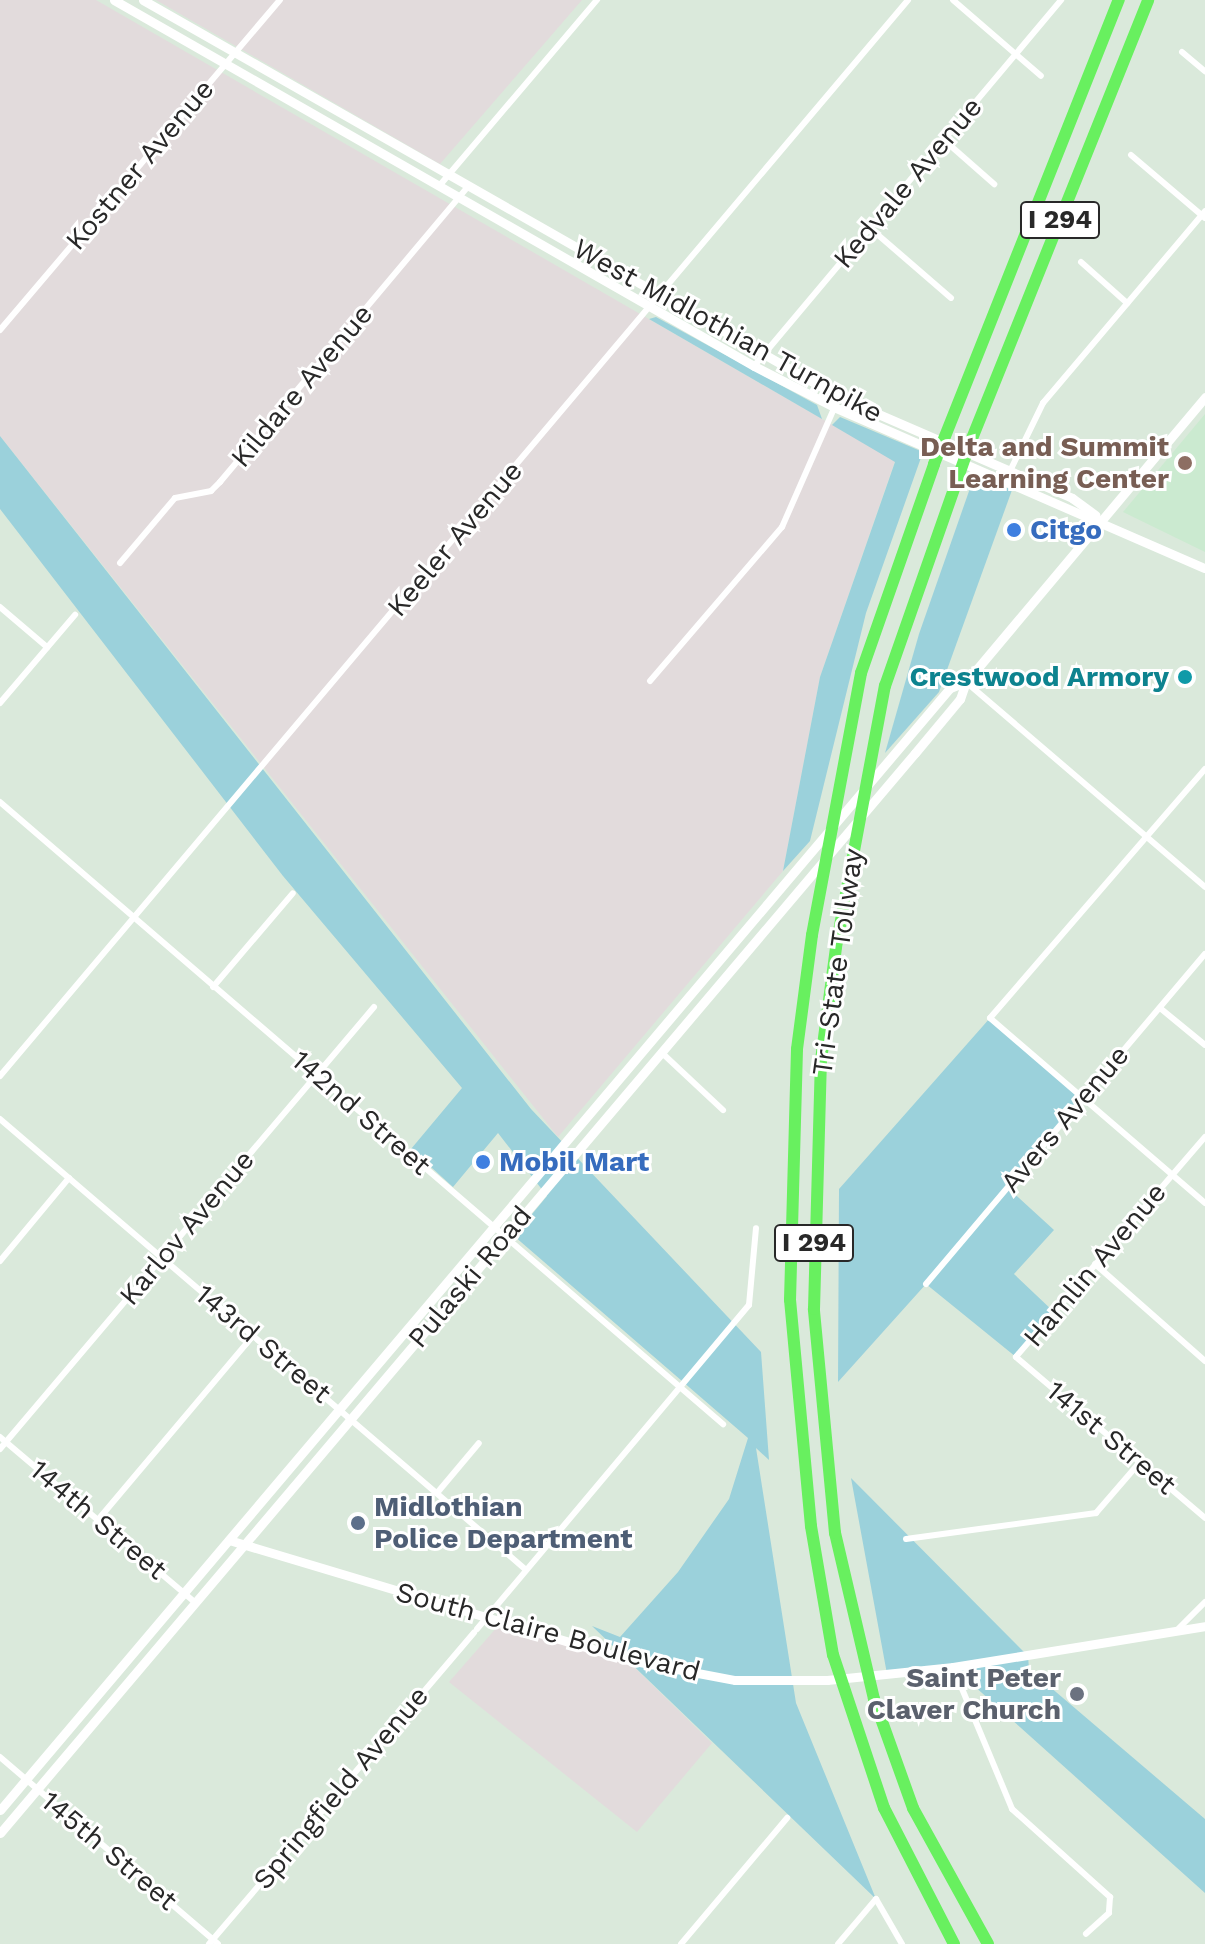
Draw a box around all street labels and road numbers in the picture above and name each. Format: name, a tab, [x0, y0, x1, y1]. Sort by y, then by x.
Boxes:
street label: Kostner Avenue	[58, 72, 222, 258]
street label: Kedvale Avenue	[826, 90, 990, 276]
road number: I 294	[1018, 198, 1102, 242]
street label: West Midlothian Turnpike	[567, 232, 889, 430]
street label: Kildare Avenue	[224, 297, 380, 475]
street label: Keeler Avenue	[380, 454, 530, 624]
street label: Tri-State Tollway	[805, 846, 871, 1078]
street label: Avers Avenue	[993, 1038, 1137, 1200]
street label: 142nd Street	[285, 1044, 437, 1182]
street label: Karlov Avenue	[112, 1143, 262, 1313]
street label: Hamlin Avenue	[1016, 1176, 1174, 1354]
street label: Pulaski Road	[401, 1199, 539, 1355]
road number: I 294	[772, 1221, 856, 1265]
street label: 143rd Street	[188, 1278, 338, 1410]
street label: 141st Street	[1039, 1374, 1183, 1502]
street label: 144th Street	[23, 1453, 173, 1587]
street label: South Claire Boulevard	[392, 1575, 704, 1689]
street label: Springfield Avenue	[246, 1679, 436, 1897]
street label: 145th Street	[34, 1784, 184, 1918]

